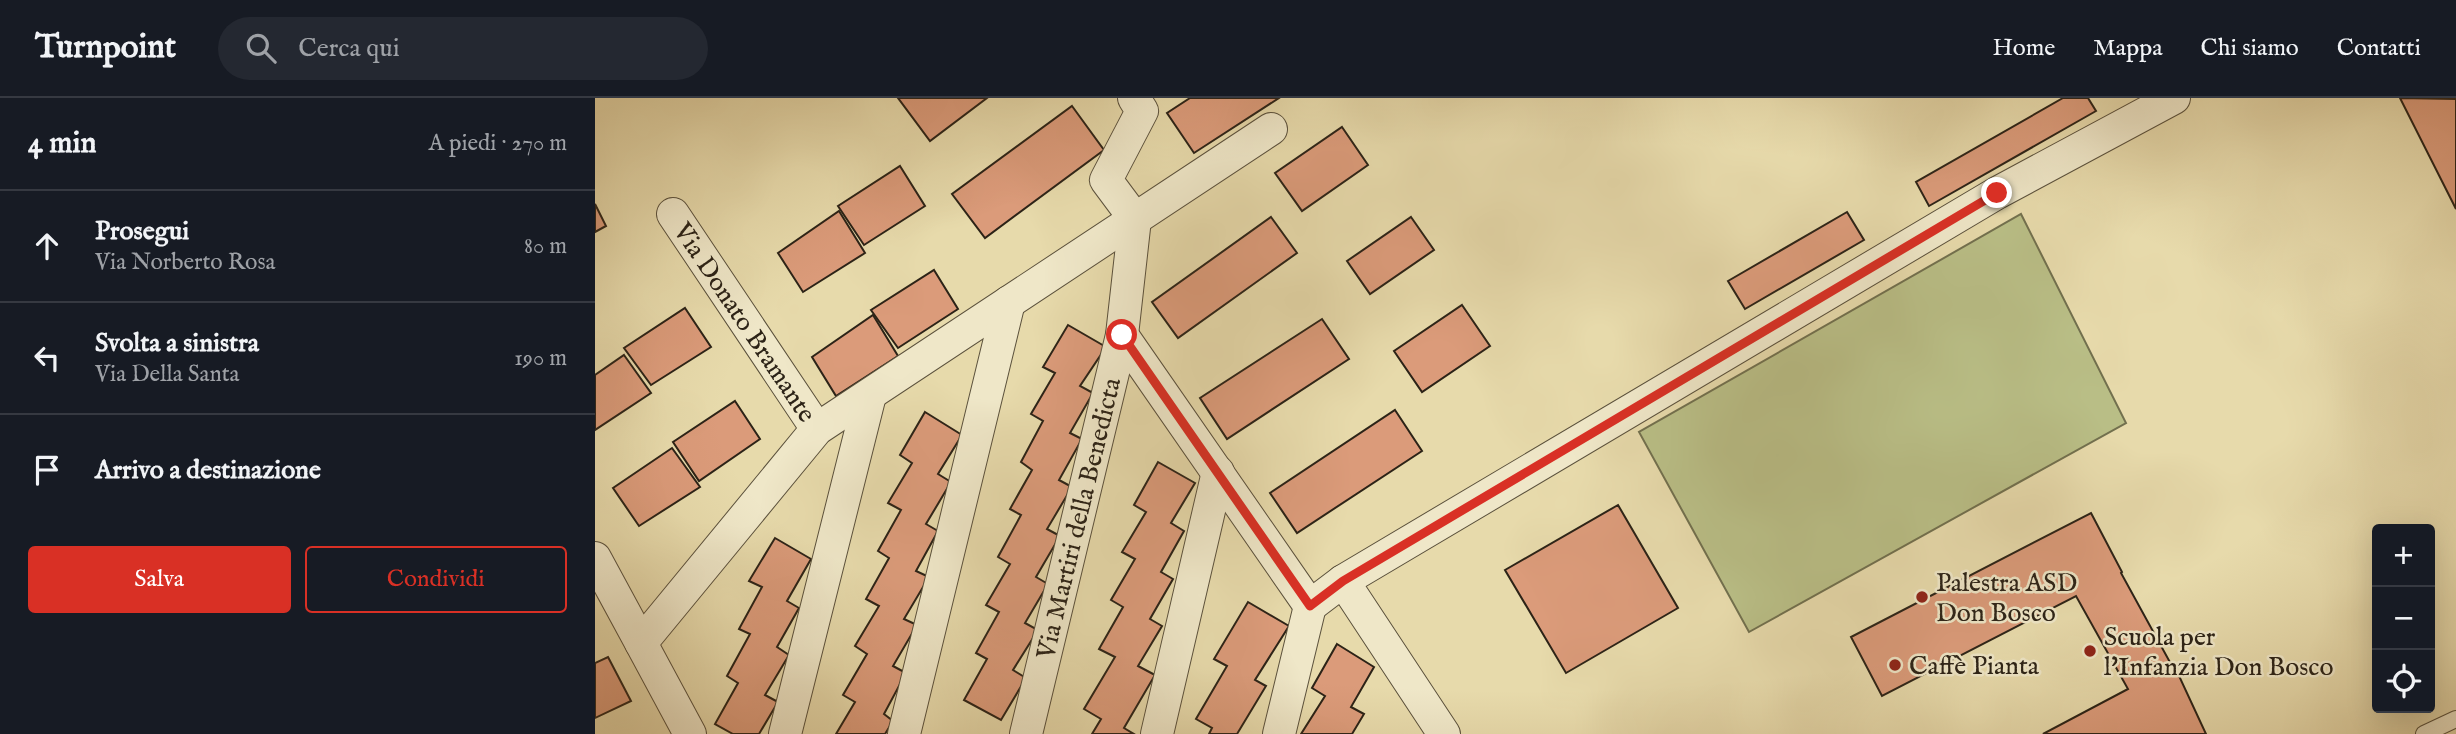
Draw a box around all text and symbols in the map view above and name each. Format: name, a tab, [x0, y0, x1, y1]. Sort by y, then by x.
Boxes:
search box	[218, 17, 708, 80]
text: Turnpoint	[35, 27, 176, 69]
icon: search	[242, 29, 280, 67]
text: Cerca qui	[298, 32, 400, 65]
text: Home	[1993, 33, 2055, 64]
text: Mappa	[2093, 33, 2163, 64]
text: Chi siamo	[2201, 33, 2299, 64]
text: Contatti	[2337, 33, 2421, 64]
text: 4 min	[28, 125, 96, 163]
text: A piedi · 270 m	[429, 129, 567, 158]
route end	[1981, 177, 2012, 208]
text: Prosegui	[95, 215, 189, 248]
street label: Via Donato Bramante	[665, 216, 823, 429]
icon: ahead	[28, 227, 66, 265]
text: 80 m	[524, 232, 567, 261]
text: Via Norberto Rosa	[95, 248, 276, 277]
route start	[1106, 319, 1137, 350]
text: Svolta a sinistra	[95, 327, 259, 360]
icon: left	[28, 339, 66, 377]
text: 190 m	[514, 344, 567, 373]
text: Via Della Santa	[95, 360, 239, 389]
street label: Via Martiri della Benedicta	[1029, 374, 1129, 663]
icon: arrive	[28, 451, 66, 489]
text: Arrivo a destinazione	[95, 454, 321, 487]
map controls	[2372, 524, 2435, 713]
button: +	[2372, 524, 2435, 587]
button: Salva	[28, 546, 291, 613]
button: Condividi	[305, 546, 567, 613]
place label: Palestra ASD Don Bosco	[1936, 567, 2077, 630]
button: −	[2372, 587, 2435, 650]
marker: Palestra ASD Don Bosco	[1914, 589, 1930, 605]
place label: Scuola per l'Infanzia Don Bosco	[2104, 621, 2334, 684]
marker: Scuola per l'Infanzia Don Bosco	[2082, 643, 2098, 659]
place label: Caffè Pianta	[1909, 650, 2040, 683]
button: locate	[2372, 650, 2435, 713]
marker: Caffè Pianta	[1887, 657, 1903, 673]

